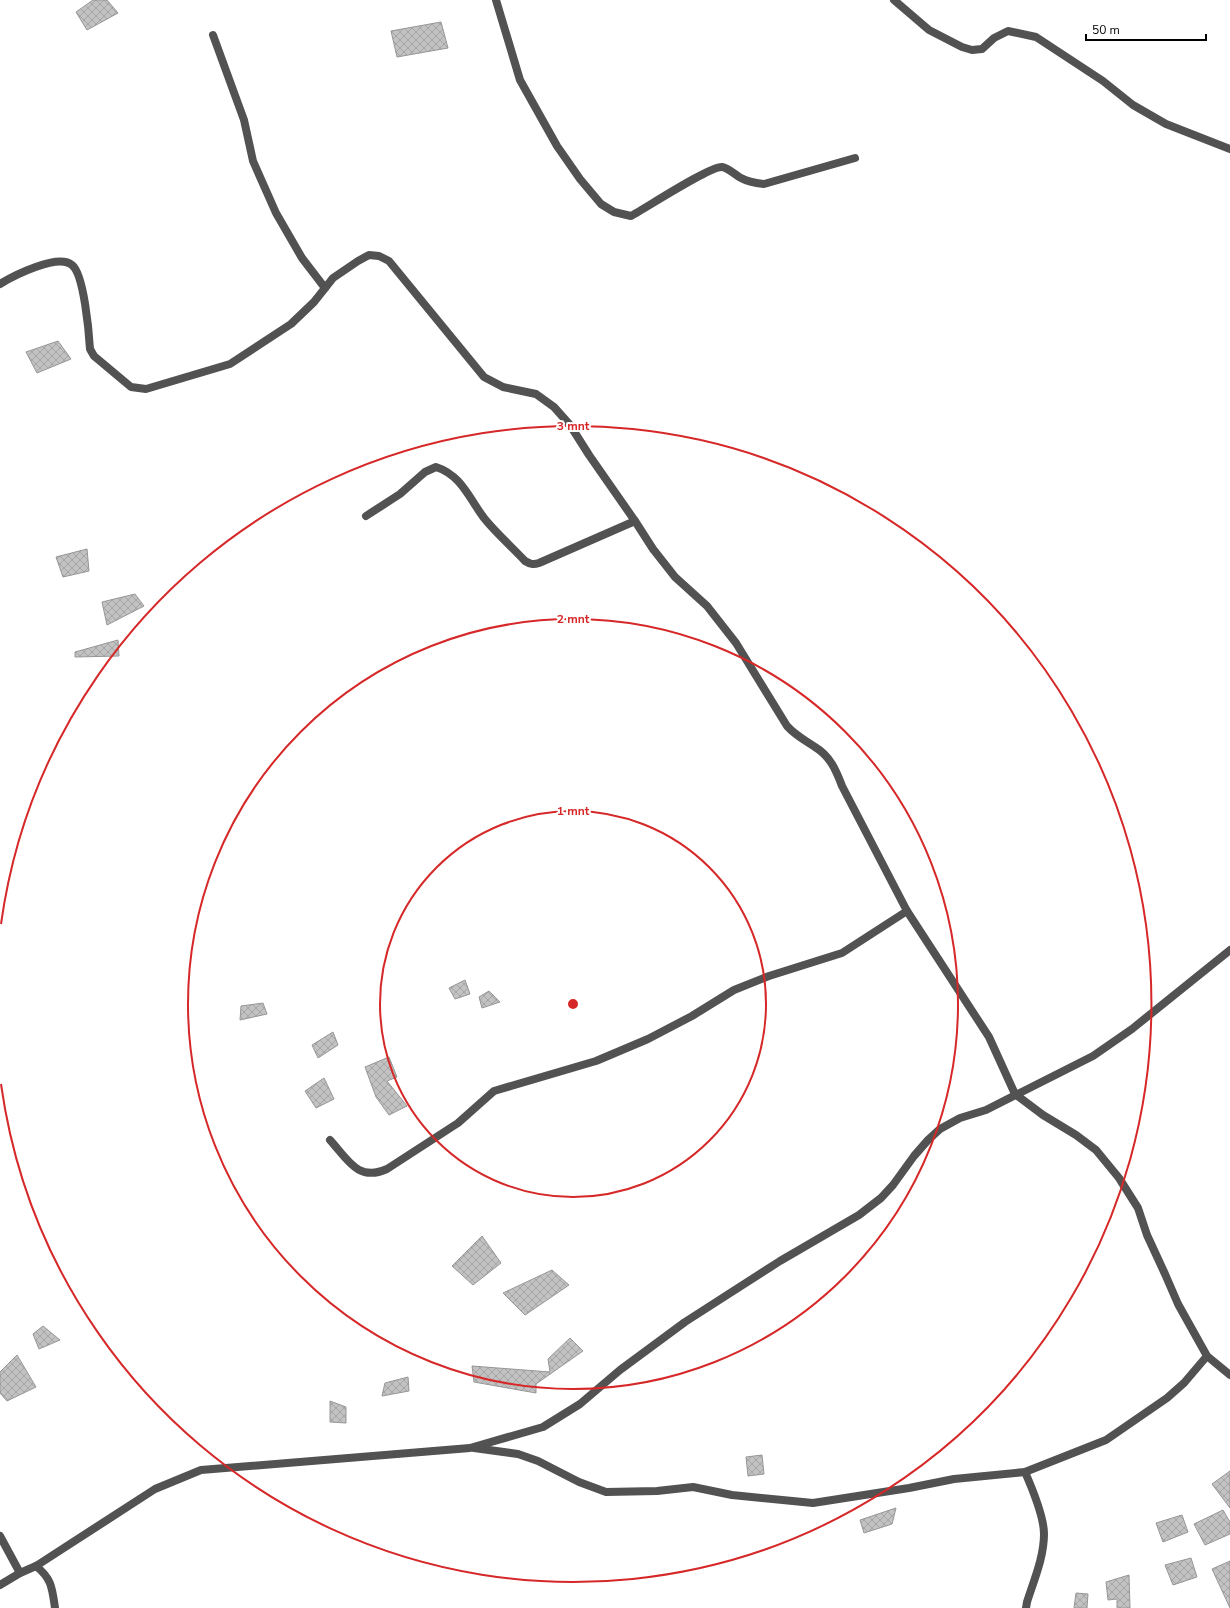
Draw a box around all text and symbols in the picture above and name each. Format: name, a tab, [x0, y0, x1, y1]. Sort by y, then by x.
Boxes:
scale bar	[1086, 16, 1206, 42]
text: 50 m	[1092, 22, 1120, 38]
text: 3 mnt	[557, 418, 590, 434]
text: 2 mnt	[557, 611, 590, 627]
text: 1 mnt	[557, 803, 590, 819]
centre of rings	[566, 997, 580, 1011]

